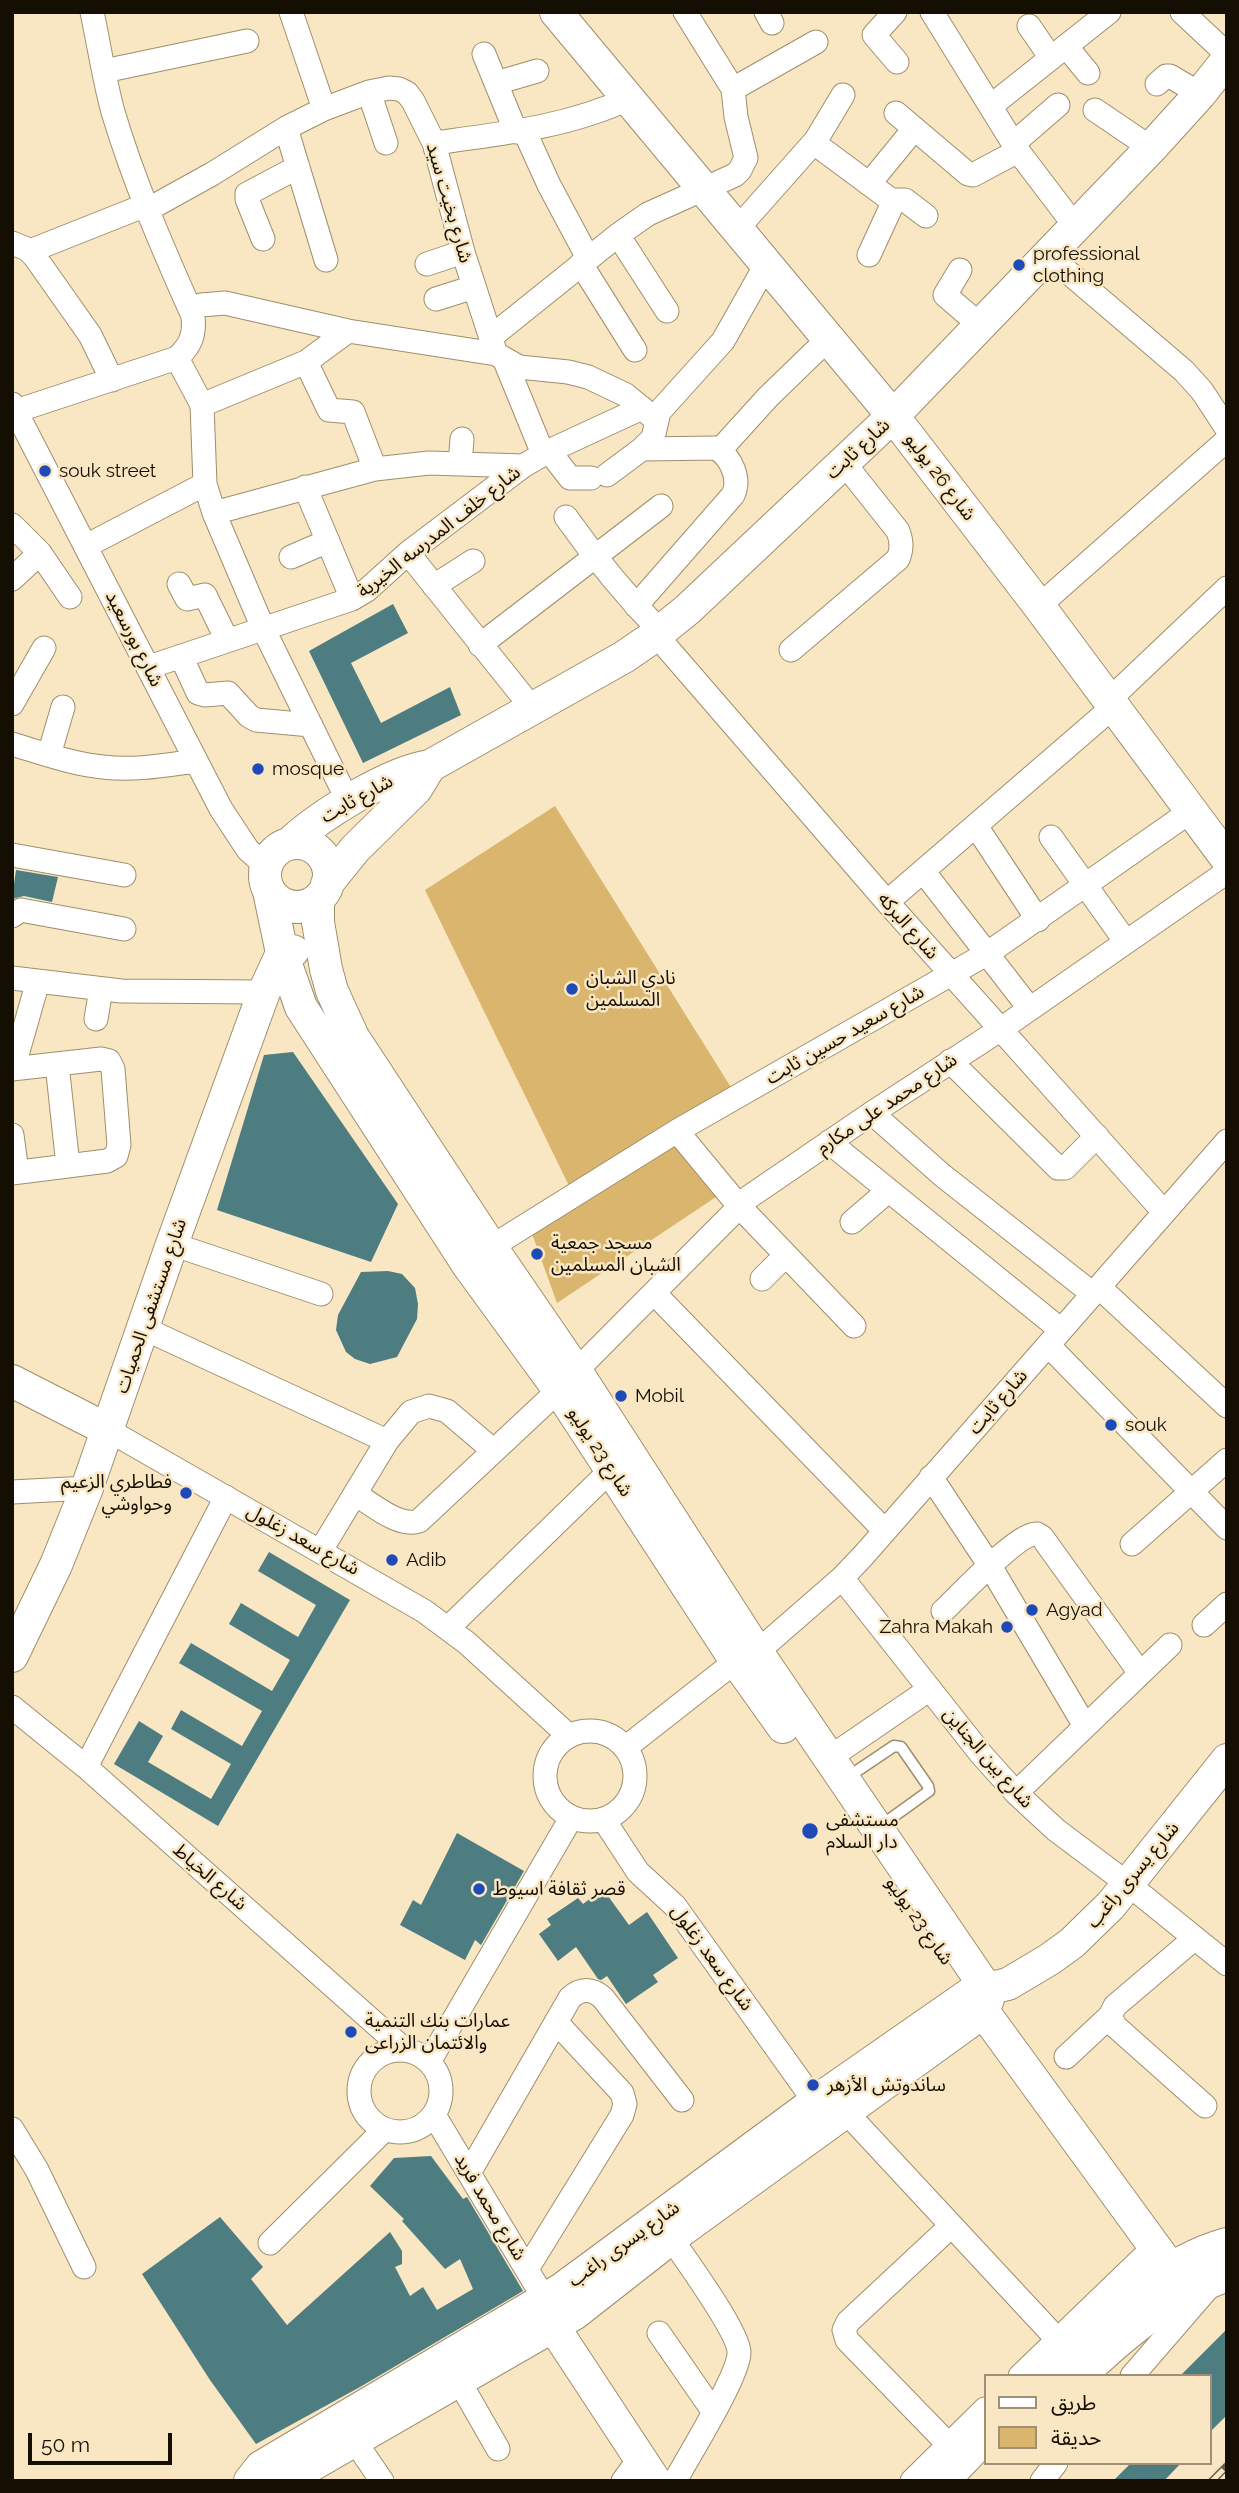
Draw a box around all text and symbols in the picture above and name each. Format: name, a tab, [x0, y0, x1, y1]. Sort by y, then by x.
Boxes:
street label: شارع بخيت سيد	[421, 140, 477, 266]
place label: professional clothing	[1033, 243, 1140, 287]
marker: professional clothing	[1011, 257, 1027, 273]
street label: شارع ثابت	[821, 414, 895, 484]
street label: شارع 26 يوليو	[900, 429, 980, 525]
place label: souk street	[59, 460, 156, 482]
street label: شارع خلف المدرسه الخيرية	[353, 461, 525, 603]
marker: souk street	[37, 463, 53, 479]
street label: شارع بورسعيد	[100, 587, 168, 691]
place label: mosque	[272, 758, 344, 780]
marker: mosque	[250, 761, 266, 777]
street label: شارع ثابت	[317, 770, 397, 828]
street label: شارع البركه	[873, 888, 943, 964]
place label: نادي الشبان المسلمين	[586, 967, 676, 1011]
street label: شارع سعيد حسين ثابت	[762, 980, 928, 1090]
marker: نادي الشبان المسلمين	[564, 981, 580, 997]
street label: شارع محمد على مكارم	[812, 1049, 962, 1159]
street label: شارع مستشفى الحميات	[110, 1216, 192, 1396]
place label: مسجد جمعية الشبان المسلمين	[551, 1232, 681, 1276]
marker: مسجد جمعية الشبان المسلمين	[529, 1246, 545, 1262]
street label: شارع ثابت	[963, 1365, 1033, 1439]
place label: Mobil	[635, 1385, 684, 1407]
marker: Mobil	[613, 1388, 629, 1404]
street label: شارع 23 يوليو	[563, 1403, 637, 1501]
place label: souk	[1125, 1414, 1167, 1436]
marker: souk	[1103, 1417, 1119, 1433]
place label: فطاطري الزعيم وحواوشي	[61, 1471, 172, 1515]
marker: فطاطري الزعيم وحواوشي	[178, 1485, 194, 1501]
street label: شارع سعد زغلول	[243, 1500, 363, 1580]
place label: Adib	[406, 1549, 446, 1571]
marker: Adib	[384, 1552, 400, 1568]
place label: Agyad	[1046, 1599, 1103, 1621]
marker: Agyad	[1024, 1602, 1040, 1618]
place label: Zahra Makah	[879, 1616, 993, 1638]
marker: Zahra Makah	[999, 1619, 1015, 1635]
street label: شارع بين الجناين	[938, 1703, 1038, 1813]
place label: مستشفى دار السلام	[826, 1809, 899, 1853]
street label: شارع يسرى راغب	[1082, 1817, 1184, 1933]
marker: مستشفى دار السلام	[800, 1821, 820, 1841]
street label: شارع الخياط	[168, 1839, 252, 1915]
street label: شارع 23 يوليو	[880, 1873, 958, 1969]
place label: قصر ثقافة اسيوط	[493, 1878, 626, 1900]
marker: قصر ثقافة اسيوط	[471, 1881, 487, 1897]
street label: شارع سعد زغلول	[666, 1901, 758, 2015]
place label: عمارات بنك التنمية والائتمان الزراعى	[365, 2010, 510, 2054]
marker: عمارات بنك التنمية والائتمان الزراعى	[343, 2024, 359, 2040]
place label: ساندوتش الأزهر	[827, 2074, 946, 2096]
marker: ساندوتش الأزهر	[805, 2077, 821, 2093]
street label: شارع محمد فريد	[449, 2149, 531, 2265]
street label: شارع يسرى راغب	[564, 2196, 684, 2292]
legend	[984, 2374, 1211, 2465]
text: طريق	[1051, 2390, 1096, 2415]
scale bar	[32, 2420, 175, 2464]
text: حديقة	[1051, 2425, 1101, 2450]
text: 50 m	[41, 2432, 90, 2457]

